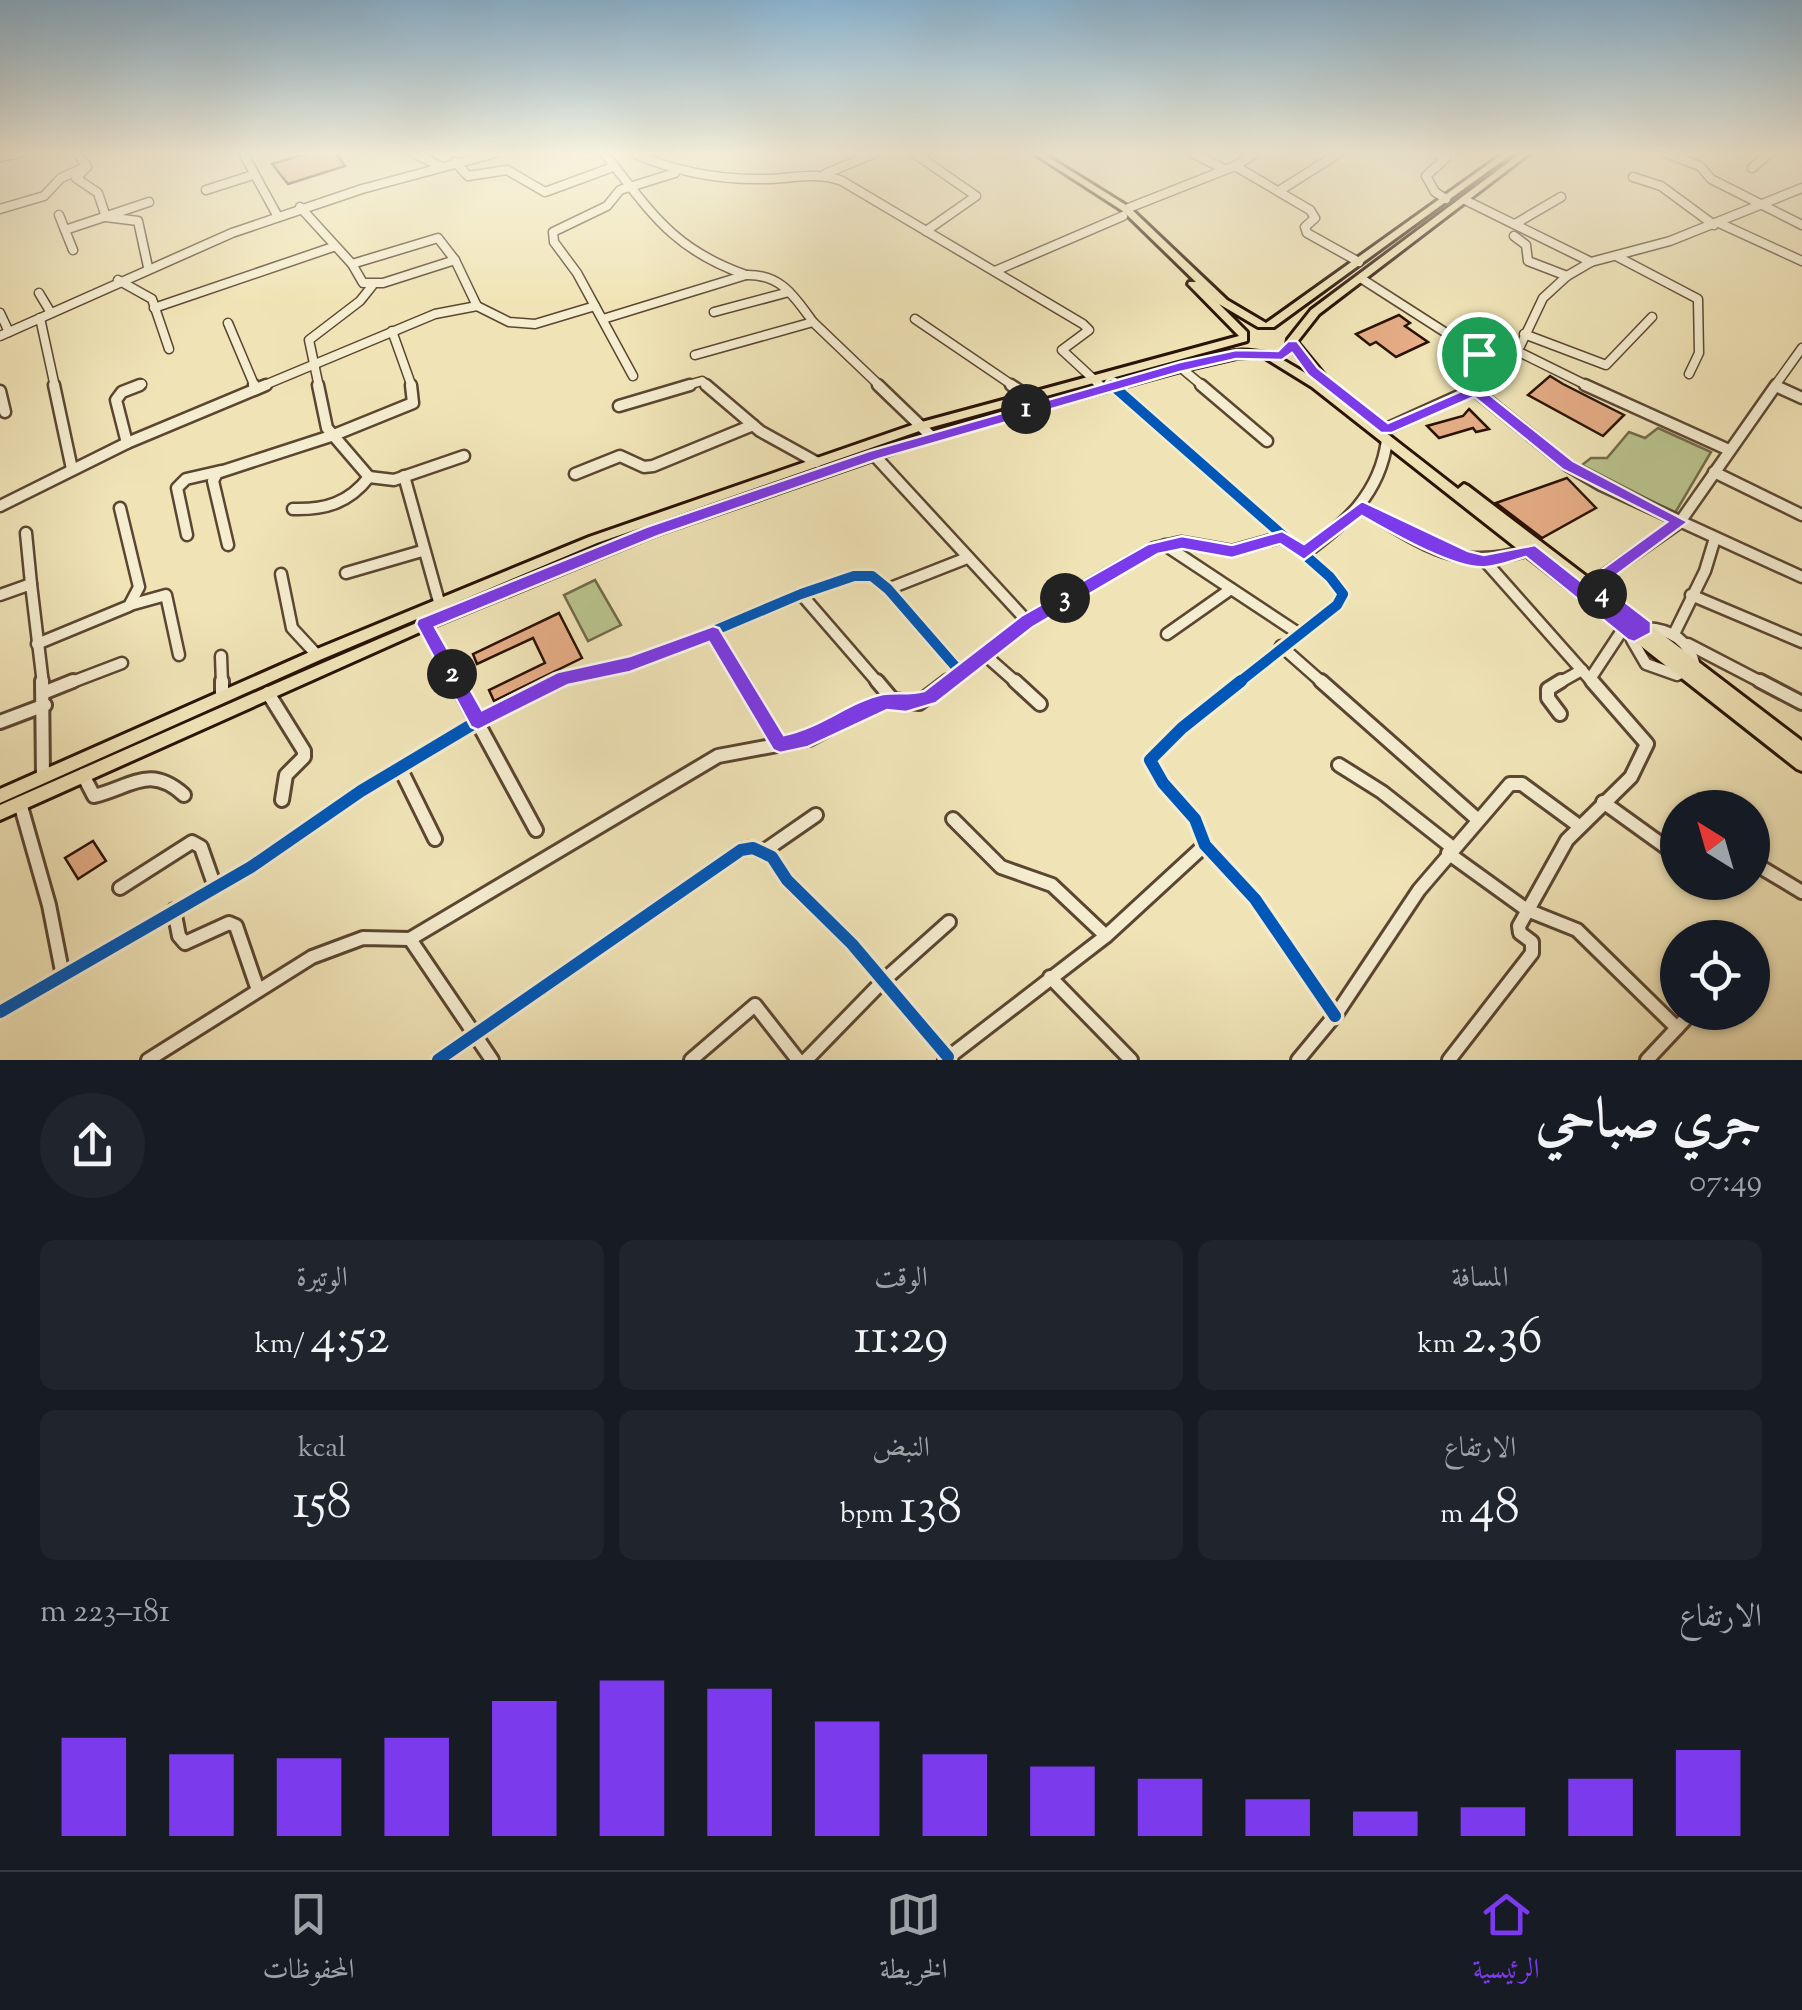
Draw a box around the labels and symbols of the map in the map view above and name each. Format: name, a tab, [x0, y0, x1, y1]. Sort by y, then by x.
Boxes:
pin	[1437, 312, 1522, 397]
pin: 1	[1001, 384, 1051, 434]
pin: 4	[1577, 569, 1627, 619]
pin: 3	[1040, 573, 1090, 623]
pin: 2	[427, 649, 477, 699]
north arrow	[1660, 790, 1770, 900]

